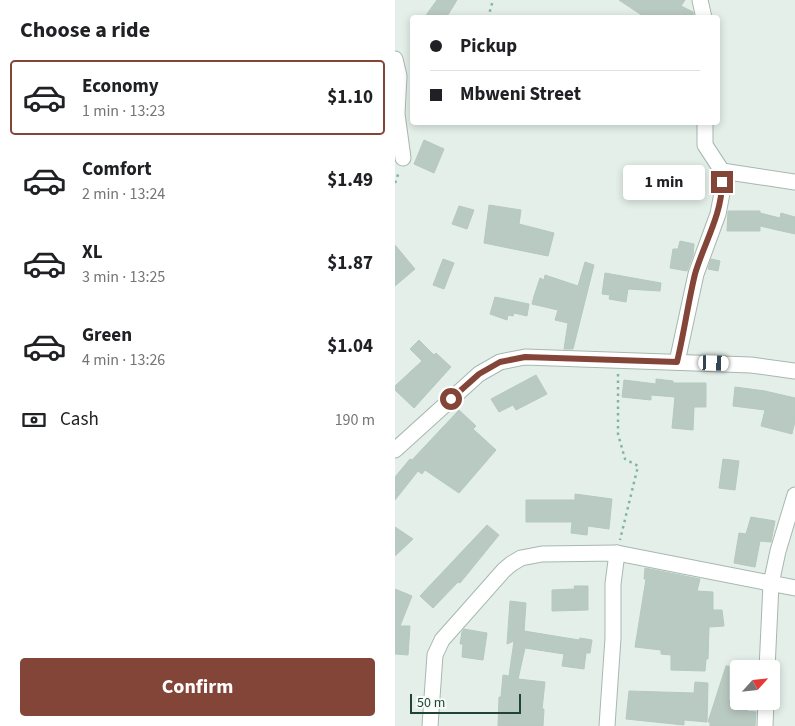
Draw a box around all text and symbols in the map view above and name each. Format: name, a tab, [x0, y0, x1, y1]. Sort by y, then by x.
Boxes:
text: Choose a ride	[20, 14, 150, 46]
text: Pickup	[460, 33, 517, 60]
text: Economy	[82, 73, 159, 100]
icon: car	[22, 75, 67, 120]
text: Mbweni Street	[460, 81, 581, 108]
text: $1.10	[327, 84, 373, 111]
text: 1 min · 13:23	[82, 100, 165, 122]
text: Comfort	[82, 156, 152, 183]
icon: car	[22, 158, 67, 203]
callout: 1 min	[622, 164, 705, 200]
text: $1.49	[327, 167, 373, 194]
text: 1 min	[645, 171, 683, 193]
route end	[711, 171, 733, 193]
text: 2 min · 13:24	[82, 183, 165, 205]
text: XL	[82, 239, 103, 266]
icon: car	[22, 241, 67, 286]
text: $1.87	[327, 250, 373, 277]
text: 3 min · 13:25	[82, 266, 165, 288]
text: Green	[82, 322, 132, 349]
icon: car	[22, 324, 67, 369]
text: $1.04	[327, 333, 373, 360]
text: 4 min · 13:26	[82, 349, 165, 371]
car	[698, 355, 729, 371]
route start	[440, 388, 462, 410]
icon: cash	[20, 406, 48, 434]
text: Cash	[60, 406, 99, 433]
text: 190 m	[335, 409, 375, 431]
button: Confirm	[20, 658, 375, 716]
north arrow	[730, 660, 780, 710]
map controls	[730, 660, 780, 710]
scale bar	[410, 691, 521, 714]
text: 50 m	[417, 693, 445, 713]

